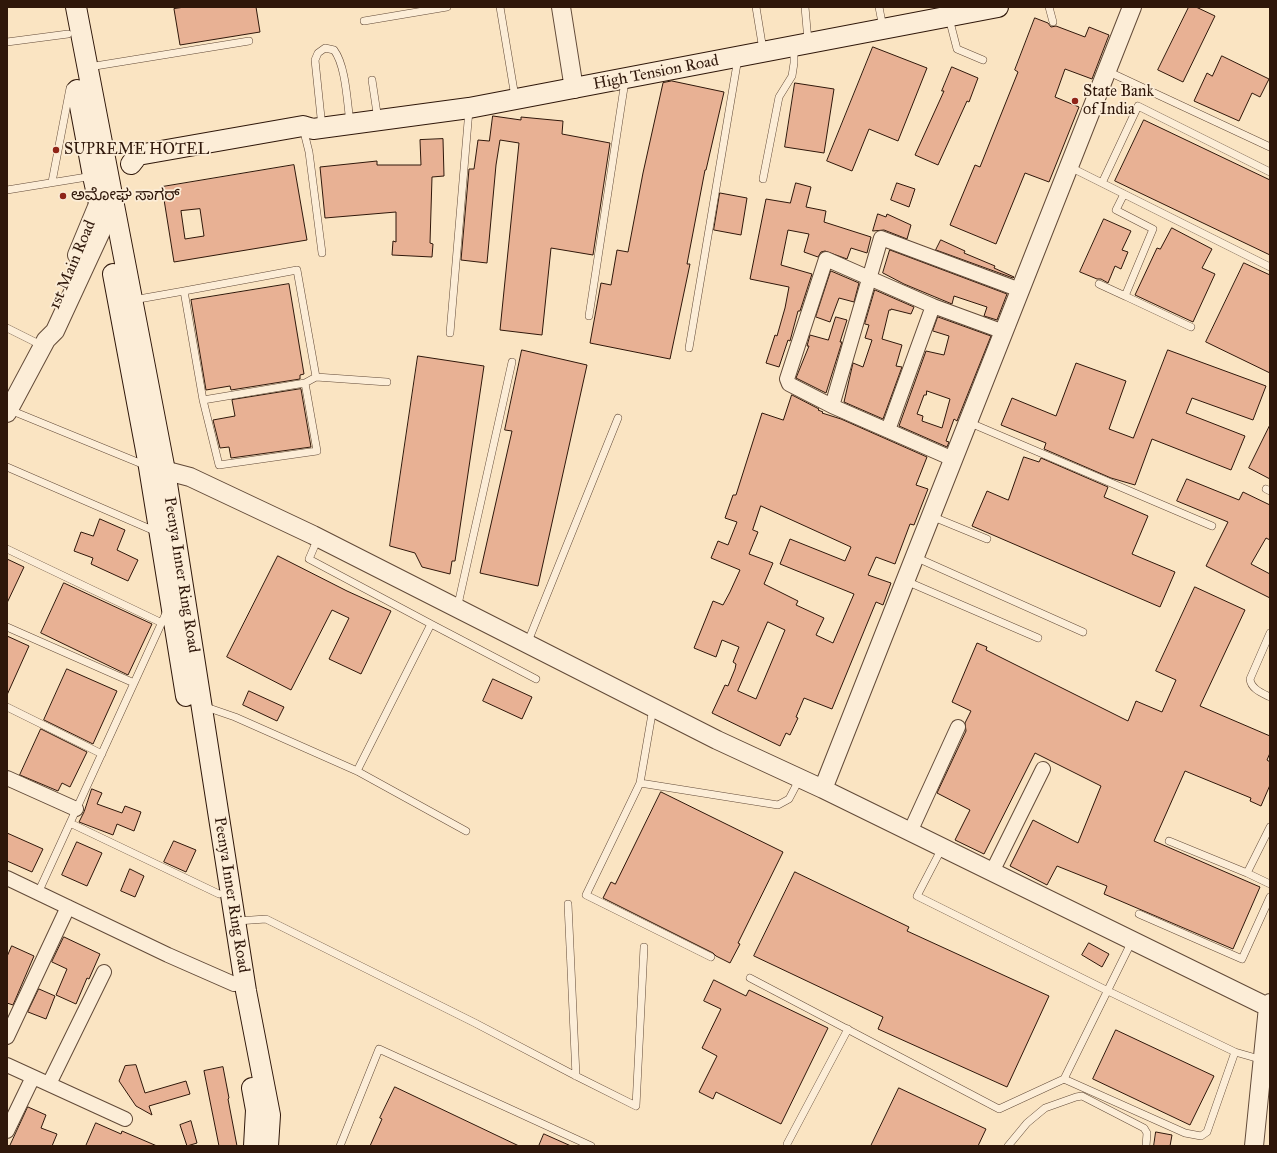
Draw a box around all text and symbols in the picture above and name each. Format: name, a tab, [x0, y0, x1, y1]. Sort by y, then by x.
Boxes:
street label: High Tension Road	[592, 51, 720, 95]
place label: State Bank of India	[1083, 82, 1154, 120]
marker: State Bank of India	[1070, 96, 1080, 106]
place label: SUPREME HOTEL	[64, 140, 209, 160]
marker: SUPREME HOTEL	[51, 145, 61, 155]
place label: ಅಮೋಘ ಸಾಗರ್	[71, 186, 180, 206]
marker: ಅಮೋಘ ಸಾಗರ್	[58, 191, 68, 201]
street label: 1st Main Road	[46, 217, 100, 313]
street label: Peenya Inner Ring Road	[159, 496, 203, 654]
street label: Peenya Inner Ring Road	[209, 816, 253, 974]

